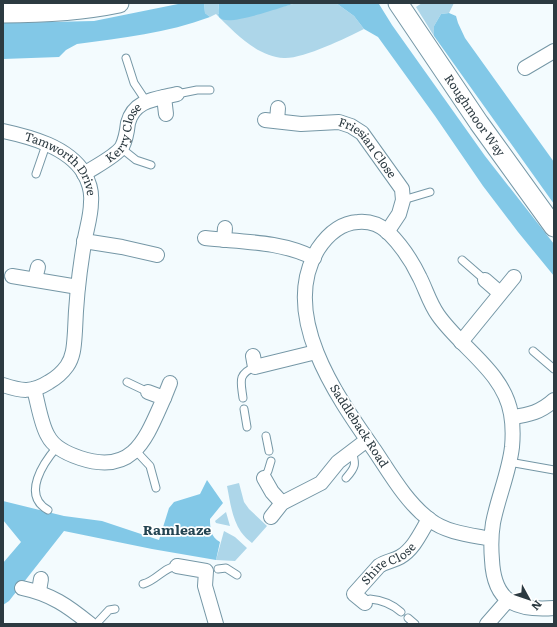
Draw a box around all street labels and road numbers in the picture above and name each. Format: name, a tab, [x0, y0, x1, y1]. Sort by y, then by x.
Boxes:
street label: Roughmoor Way	[440, 70, 510, 160]
street label: Kerry Close	[101, 98, 145, 166]
street label: Friesian Close	[336, 112, 401, 182]
street label: Tamworth Drive	[22, 127, 101, 197]
street label: Saddleback Road	[326, 380, 394, 471]
street label: Shire Close	[356, 538, 420, 588]

